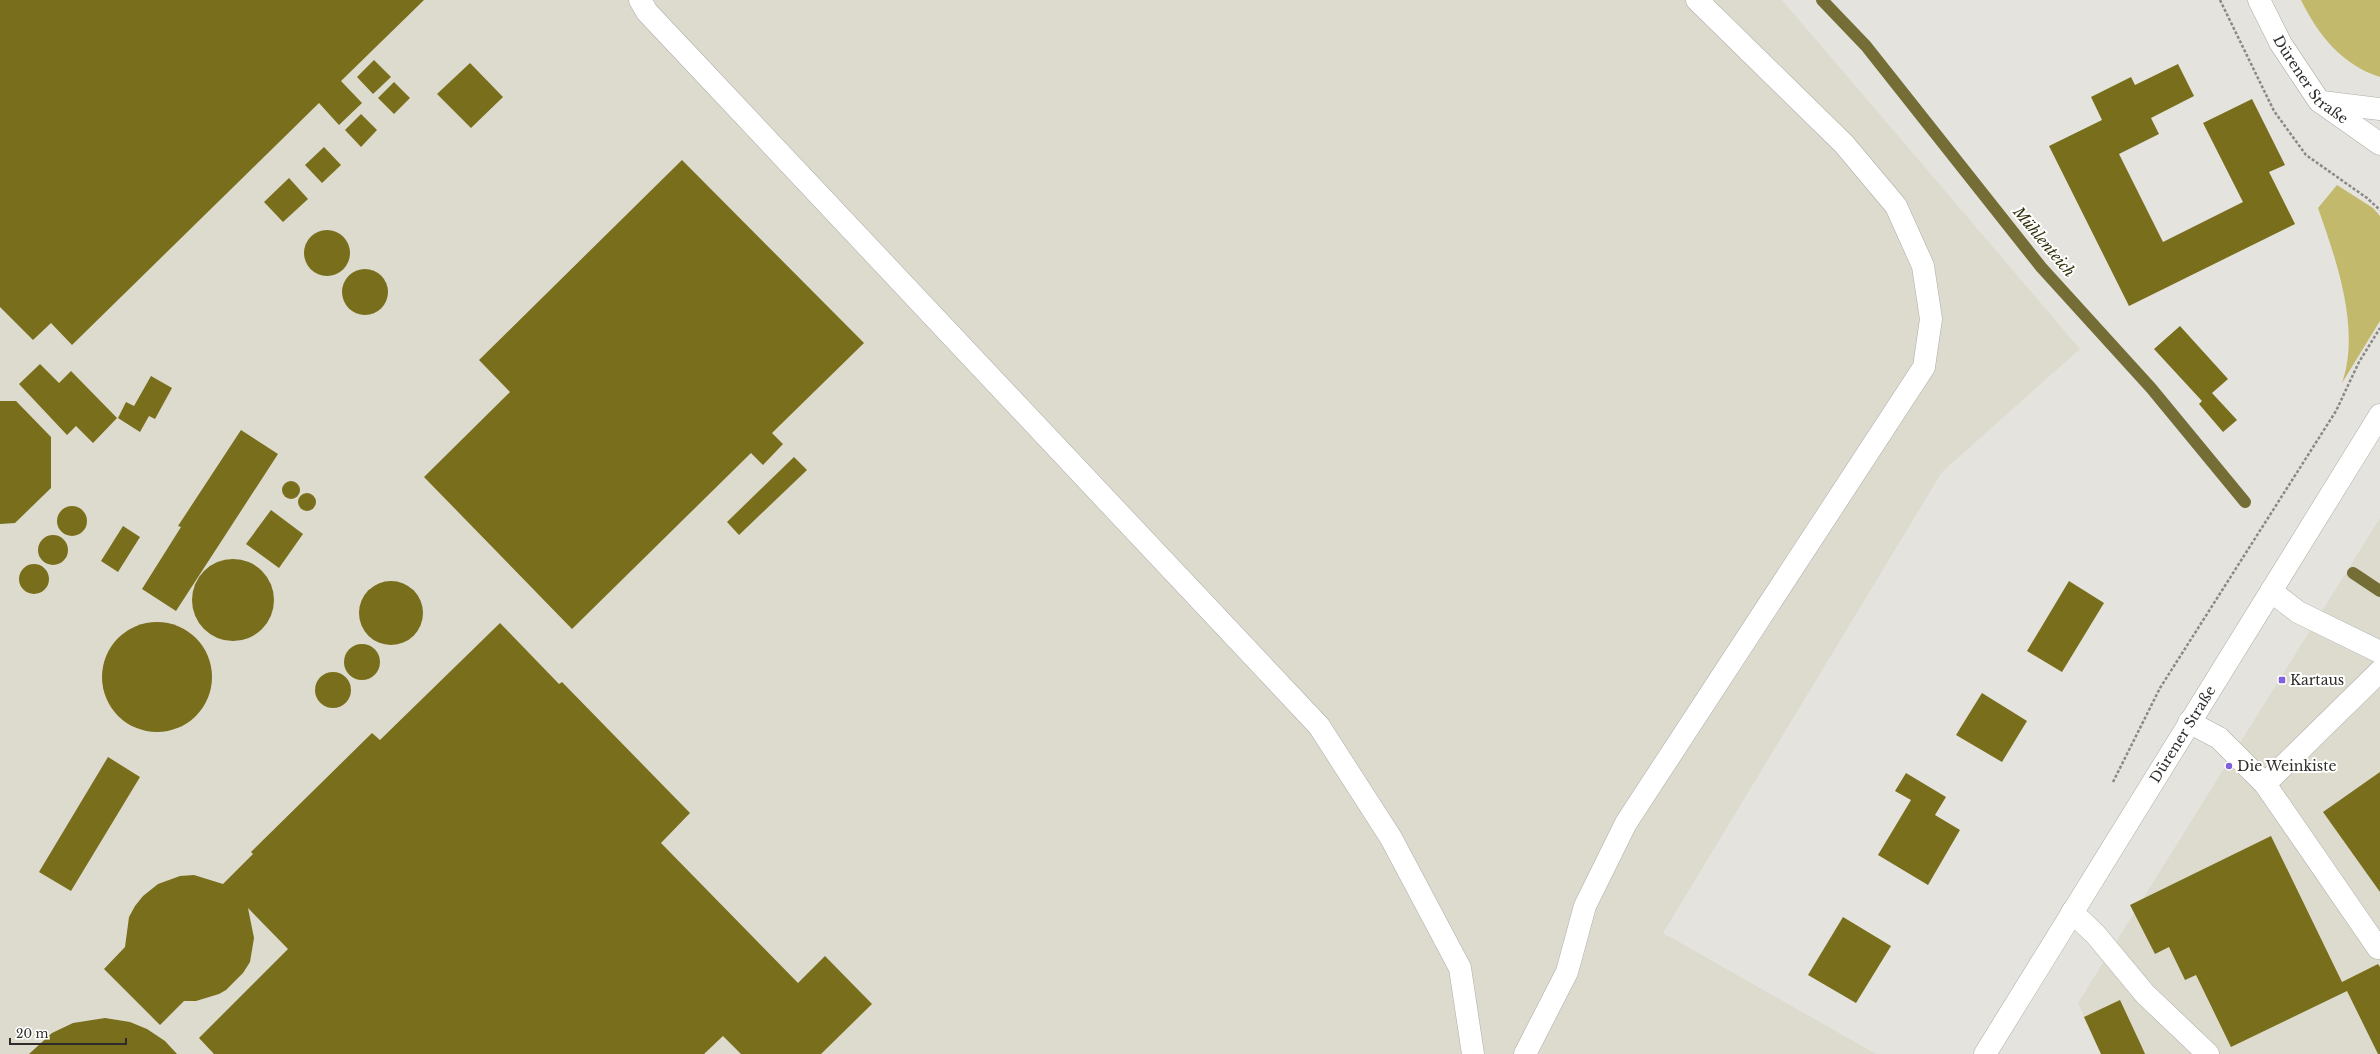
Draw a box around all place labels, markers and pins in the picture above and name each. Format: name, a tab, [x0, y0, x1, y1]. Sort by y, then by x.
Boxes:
place label: Kartaus	[2290, 671, 2344, 689]
marker: Kartaus	[2277, 675, 2287, 685]
place label: Die Weinkiste	[2237, 757, 2337, 775]
marker: Die Weinkiste	[2224, 761, 2234, 771]

